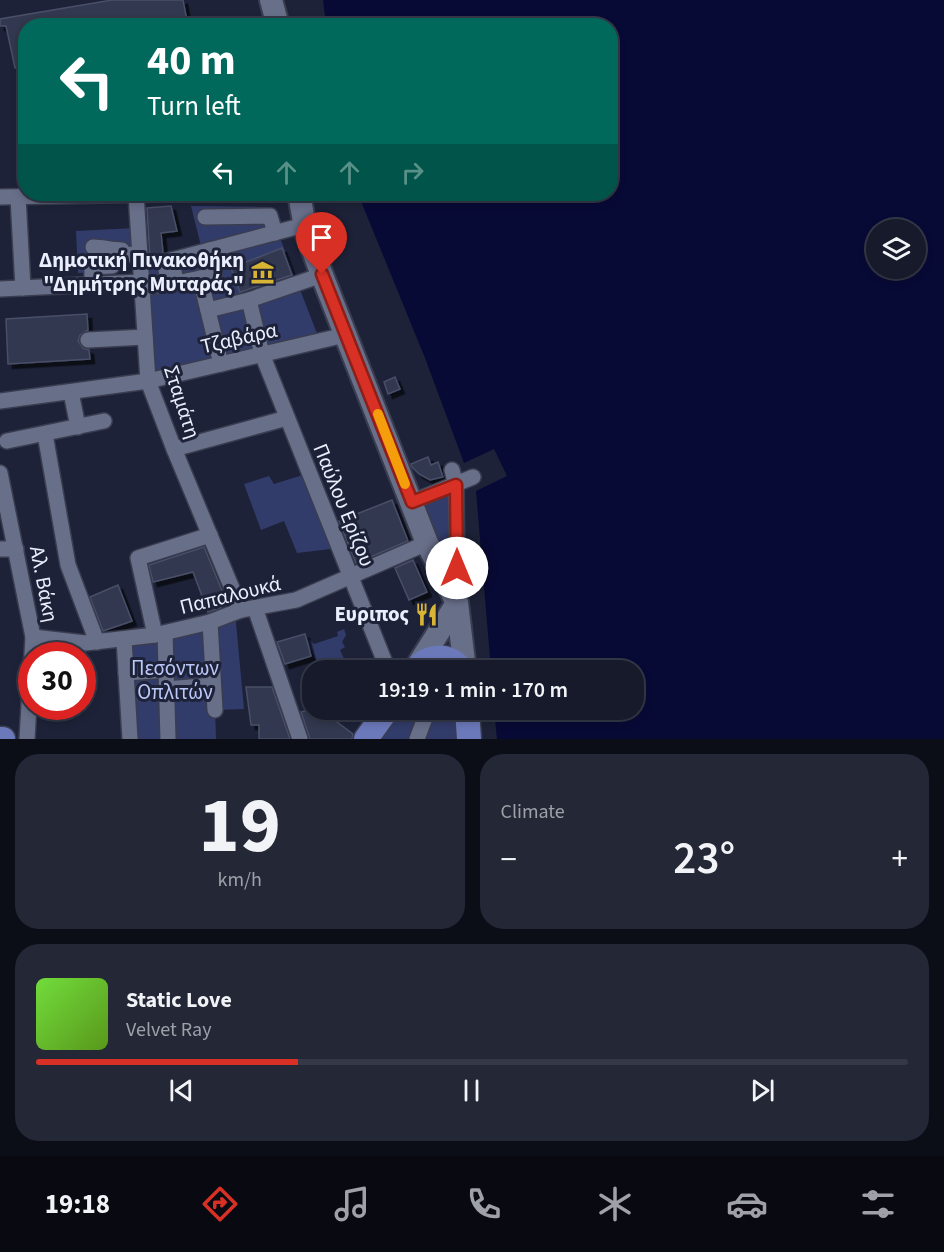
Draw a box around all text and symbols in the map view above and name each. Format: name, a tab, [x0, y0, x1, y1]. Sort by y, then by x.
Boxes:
text: 40 m	[147, 31, 236, 91]
icon: left	[48, 42, 126, 120]
text: Turn left	[147, 87, 241, 126]
icon: left	[207, 156, 240, 189]
icon: ahead	[270, 156, 303, 189]
icon: ahead	[333, 156, 366, 189]
icon: right	[396, 156, 429, 189]
pin	[296, 212, 347, 274]
map controls	[866, 219, 926, 279]
button: layers	[866, 219, 926, 279]
icon: arrive	[305, 221, 338, 254]
place label: Δημοτική Πινακοθήκη "Δημήτρης Μυταράς"	[39, 245, 244, 299]
museum icon: Δημοτική Πινακοθήκη "Δημήτρης Μυταράς"	[249, 259, 275, 285]
street label: Τζαβάρα	[198, 315, 280, 361]
street label: Σταμάτη	[156, 361, 208, 443]
street label: Παύλου Ερίζου	[306, 439, 382, 571]
position arrow	[425, 536, 489, 600]
street label: Αλ. Βάκη	[22, 543, 66, 625]
street label: Παπαλουκά	[176, 568, 284, 622]
place label: Ευριπος	[335, 599, 410, 629]
restaurant icon: Ευριπος	[414, 601, 440, 627]
speed limit sign: 30	[18, 642, 96, 720]
park label: Πεσόντων Οπλιτών	[131, 653, 219, 707]
text: 19:19 · 1 min · 170 m	[378, 674, 568, 706]
text: 19	[199, 771, 281, 882]
text: Climate	[501, 798, 565, 826]
text: 23°	[673, 827, 735, 891]
text: −	[501, 836, 517, 883]
text: +	[892, 836, 908, 883]
text: km/h	[218, 866, 262, 894]
text: Static Love	[126, 984, 232, 1016]
text: Velvet Ray	[126, 1016, 212, 1044]
icon: previous	[165, 1074, 198, 1107]
icon: pause	[455, 1074, 488, 1107]
icon: next	[746, 1074, 779, 1107]
icon: directions	[199, 1183, 241, 1225]
icon: music	[331, 1183, 373, 1225]
icon: phone	[463, 1183, 505, 1225]
icon: climate	[594, 1183, 636, 1225]
icon: car	[726, 1183, 768, 1225]
icon: filters	[857, 1183, 899, 1225]
text: 19:18	[45, 1185, 110, 1224]

